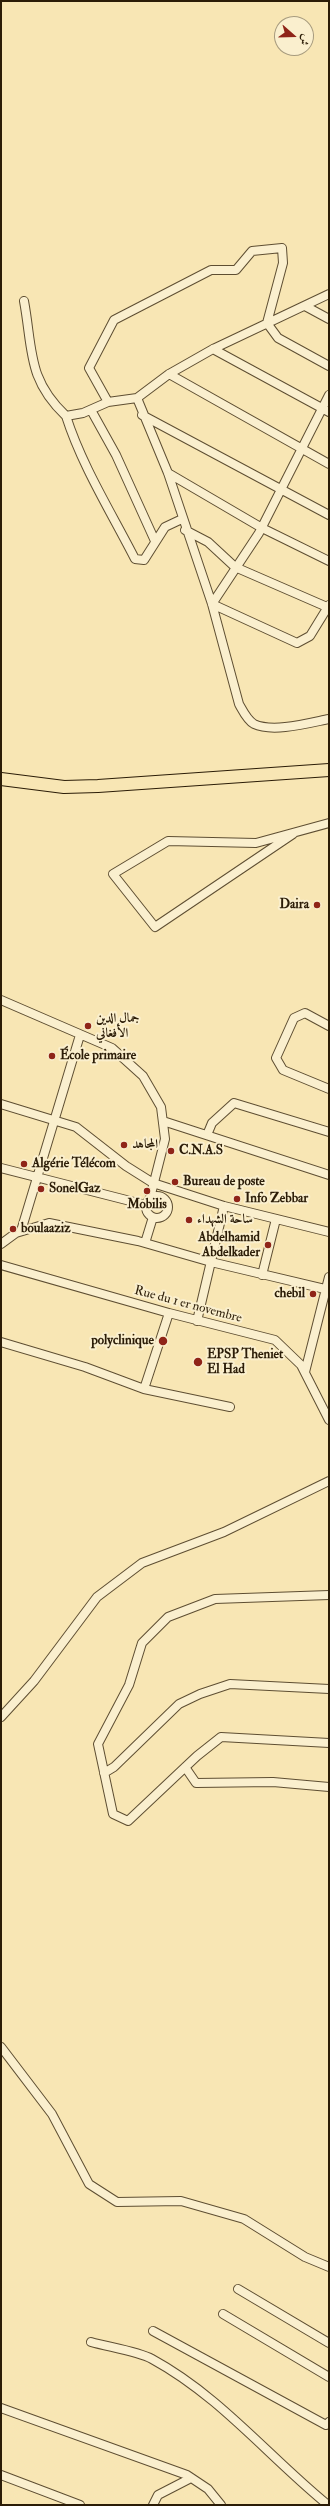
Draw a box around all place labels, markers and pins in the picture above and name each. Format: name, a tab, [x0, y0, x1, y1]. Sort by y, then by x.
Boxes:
place label: Daira	[279, 897, 309, 913]
marker: Daira	[312, 900, 322, 910]
place label: جمال الدين الأفغاني	[96, 1011, 139, 1042]
marker: جمال الدين الأفغاني	[83, 1021, 93, 1031]
place label: École primaire	[60, 1048, 136, 1064]
marker: École primaire	[47, 1051, 57, 1061]
place label: المجاهد	[132, 1137, 158, 1153]
marker: المجاهد	[119, 1140, 129, 1150]
place label: C.N.A.S	[179, 1143, 223, 1159]
marker: C.N.A.S	[166, 1146, 176, 1156]
place label: Algérie Télécom	[32, 1156, 116, 1172]
marker: Algérie Télécom	[19, 1159, 29, 1169]
place label: Bureau de poste	[183, 1174, 265, 1190]
marker: Bureau de poste	[170, 1177, 180, 1187]
place label: SonelGaz	[49, 1181, 100, 1197]
marker: SonelGaz	[36, 1184, 46, 1194]
marker: Mobilis	[142, 1186, 152, 1196]
place label: Info Zebbar	[245, 1191, 308, 1207]
marker: Info Zebbar	[232, 1194, 242, 1204]
place label: Mobilis	[127, 1197, 167, 1213]
place label: ساحة الشهداء	[197, 1212, 253, 1228]
marker: ساحة الشهداء	[184, 1215, 194, 1225]
place label: boulaaziz	[21, 1221, 70, 1237]
marker: boulaaziz	[8, 1224, 18, 1234]
place label: Abdelhamid Abdelkader	[198, 1230, 260, 1261]
marker: Abdelhamid Abdelkader	[263, 1240, 273, 1250]
place label: chebil	[274, 1286, 305, 1302]
marker: chebil	[308, 1289, 318, 1299]
place label: polyclinique	[91, 1333, 154, 1349]
marker: polyclinique	[157, 1335, 169, 1347]
place label: EPSP Theniet El Had	[207, 1347, 283, 1378]
marker: EPSP Theniet El Had	[192, 1356, 204, 1368]

